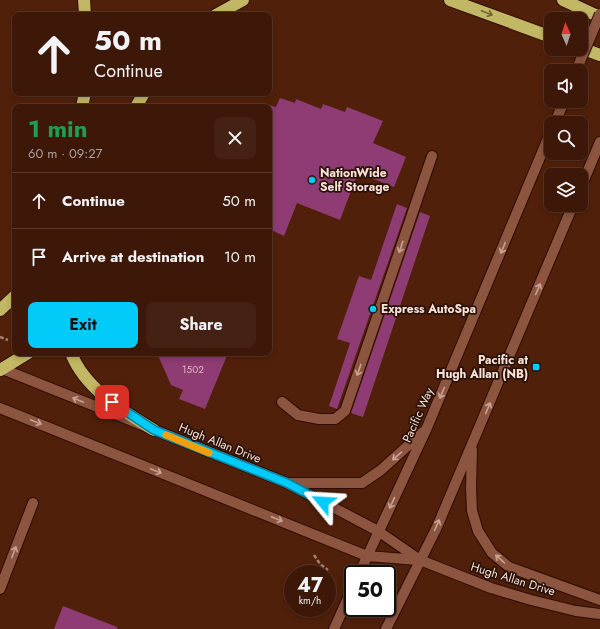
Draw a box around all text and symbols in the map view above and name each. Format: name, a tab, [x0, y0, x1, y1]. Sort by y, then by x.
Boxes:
one-way arrow	[481, 9, 493, 17]
north arrow	[544, 12, 588, 56]
map controls	[544, 12, 588, 212]
text: 50 m	[94, 20, 162, 61]
icon: ahead	[28, 28, 80, 80]
text: Continue	[94, 58, 163, 84]
button: sound	[544, 64, 588, 108]
text: 1 min	[28, 111, 88, 146]
button: search	[544, 116, 588, 160]
button: close	[214, 117, 256, 159]
text: 60 m · 09:27	[28, 144, 102, 163]
place label: NationWide Self Storage	[320, 164, 389, 196]
button: layers	[544, 168, 588, 212]
marker: NationWide Self Storage	[307, 175, 317, 185]
icon: ahead	[28, 190, 50, 212]
text: Continue	[62, 190, 125, 212]
text: 50 m	[222, 190, 256, 212]
one-way arrow	[397, 241, 404, 254]
one-way arrow	[499, 241, 506, 253]
icon: arrive	[28, 246, 50, 268]
text: Arrive at destination	[62, 246, 204, 268]
text: 10 m	[224, 246, 256, 268]
one-way arrow	[535, 283, 542, 295]
place label: Express AutoSpa	[381, 300, 476, 318]
button: Exit	[28, 302, 138, 348]
button: Share	[146, 302, 256, 348]
marker: Express AutoSpa	[368, 304, 378, 314]
place label: Pacific at Hugh Allan (NB)	[436, 351, 528, 383]
house number: 1502	[182, 362, 204, 377]
marker: Pacific at Hugh Allan (NB)	[531, 362, 541, 372]
one-way arrow	[355, 364, 362, 377]
street label: Pacific Way	[398, 384, 438, 445]
pin	[95, 385, 129, 419]
one-way arrow	[438, 387, 445, 399]
icon: arrive	[101, 391, 123, 413]
one-way arrow	[73, 395, 85, 403]
one-way arrow	[484, 403, 492, 415]
street label: Hugh Allan Drive	[176, 418, 264, 468]
one-way arrow	[30, 419, 42, 427]
one-way arrow	[392, 451, 402, 460]
one-way arrow	[150, 468, 162, 476]
position arrow	[302, 481, 344, 523]
one-way arrow	[388, 497, 395, 509]
one-way arrow	[271, 516, 283, 524]
one-way arrow	[434, 520, 441, 532]
one-way arrow	[11, 547, 19, 559]
one-way arrow	[495, 555, 505, 564]
street label: Hugh Allan Drive	[469, 558, 557, 600]
speed limit sign: 50	[344, 565, 396, 617]
text: 47	[297, 571, 323, 600]
text: km/h	[299, 593, 321, 608]

